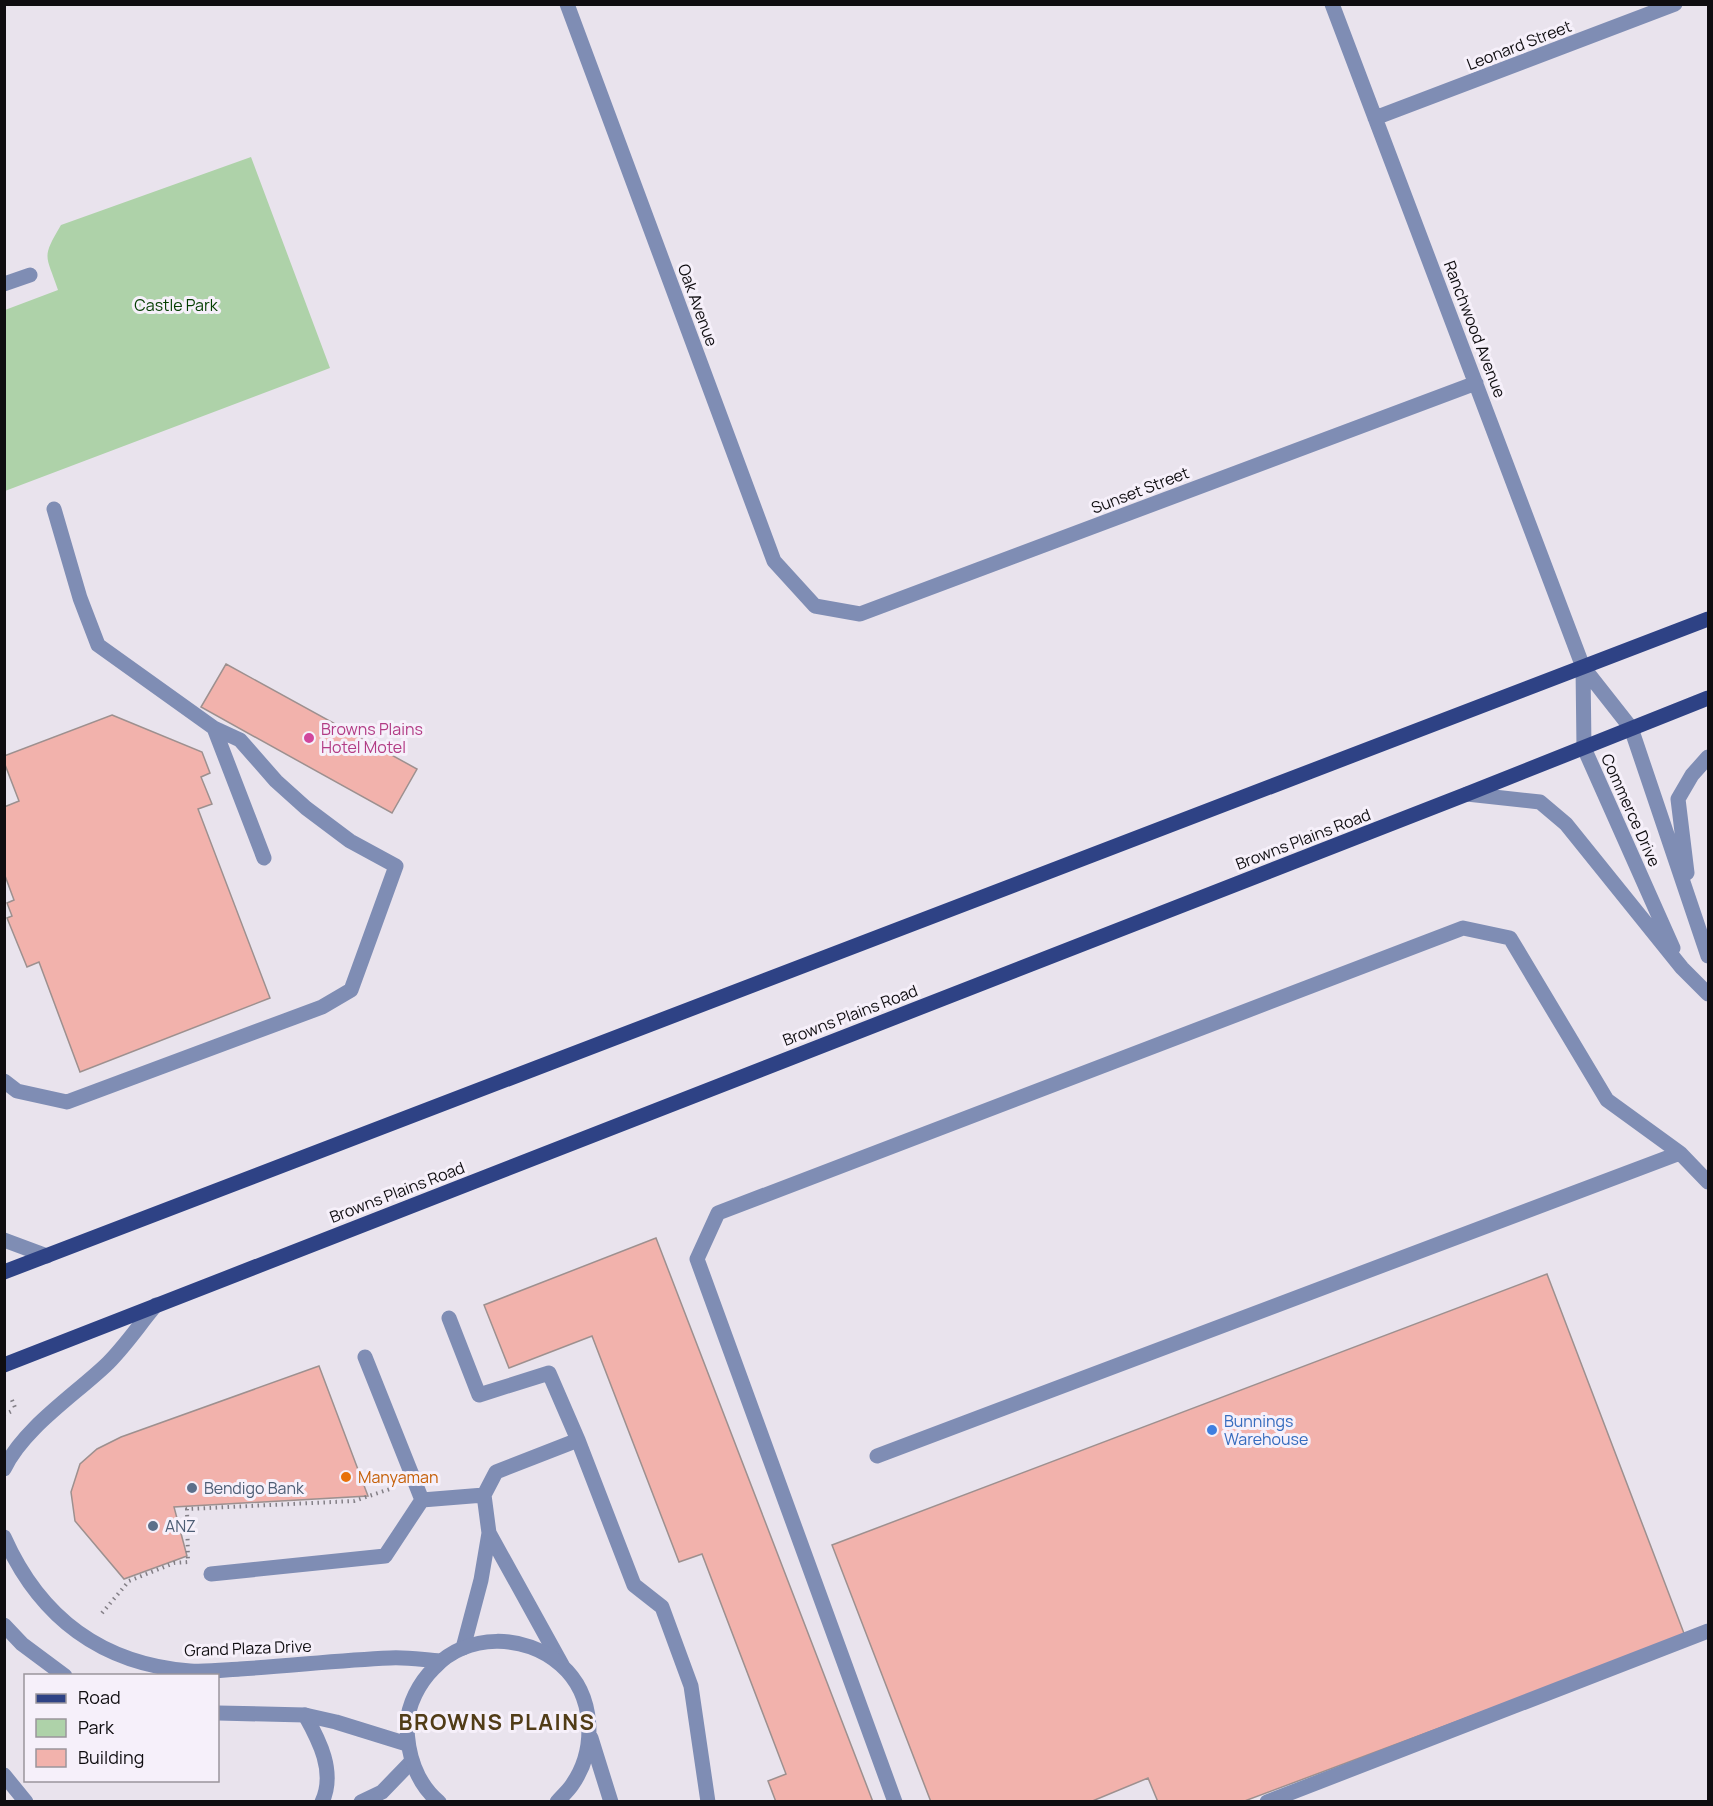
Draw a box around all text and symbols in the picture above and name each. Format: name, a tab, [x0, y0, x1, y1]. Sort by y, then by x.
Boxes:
street label: Leonard Street	[1463, 15, 1575, 75]
street label: Ranchwood Avenue	[1439, 257, 1511, 401]
street label: Oak Avenue	[673, 261, 723, 349]
park label: Castle Park	[134, 294, 219, 316]
street label: Sunset Street	[1088, 461, 1192, 519]
place label: Browns Plains Hotel Motel	[321, 718, 423, 758]
marker: Browns Plains Hotel Motel	[302, 731, 316, 745]
street label: Commerce Drive	[1596, 750, 1666, 870]
street label: Browns Plains Road	[1232, 803, 1374, 875]
street label: Browns Plains Road	[779, 979, 921, 1051]
street label: Browns Plains Road	[326, 1156, 468, 1228]
place label: Bunnings Warehouse	[1224, 1410, 1308, 1450]
marker: Bunnings Warehouse	[1205, 1423, 1219, 1437]
place label: Manyaman	[358, 1466, 439, 1488]
marker: Manyaman	[339, 1470, 353, 1484]
place label: Bendigo Bank	[204, 1477, 305, 1499]
marker: Bendigo Bank	[185, 1481, 199, 1495]
place label: ANZ	[165, 1515, 196, 1537]
marker: ANZ	[146, 1519, 160, 1533]
street label: Grand Plaza Drive	[184, 1635, 312, 1661]
legend	[24, 1674, 219, 1782]
text: Road	[78, 1685, 121, 1709]
district label: BROWNS PLAINS	[399, 1707, 595, 1737]
text: Park	[78, 1715, 115, 1739]
text: Building	[78, 1745, 144, 1769]

